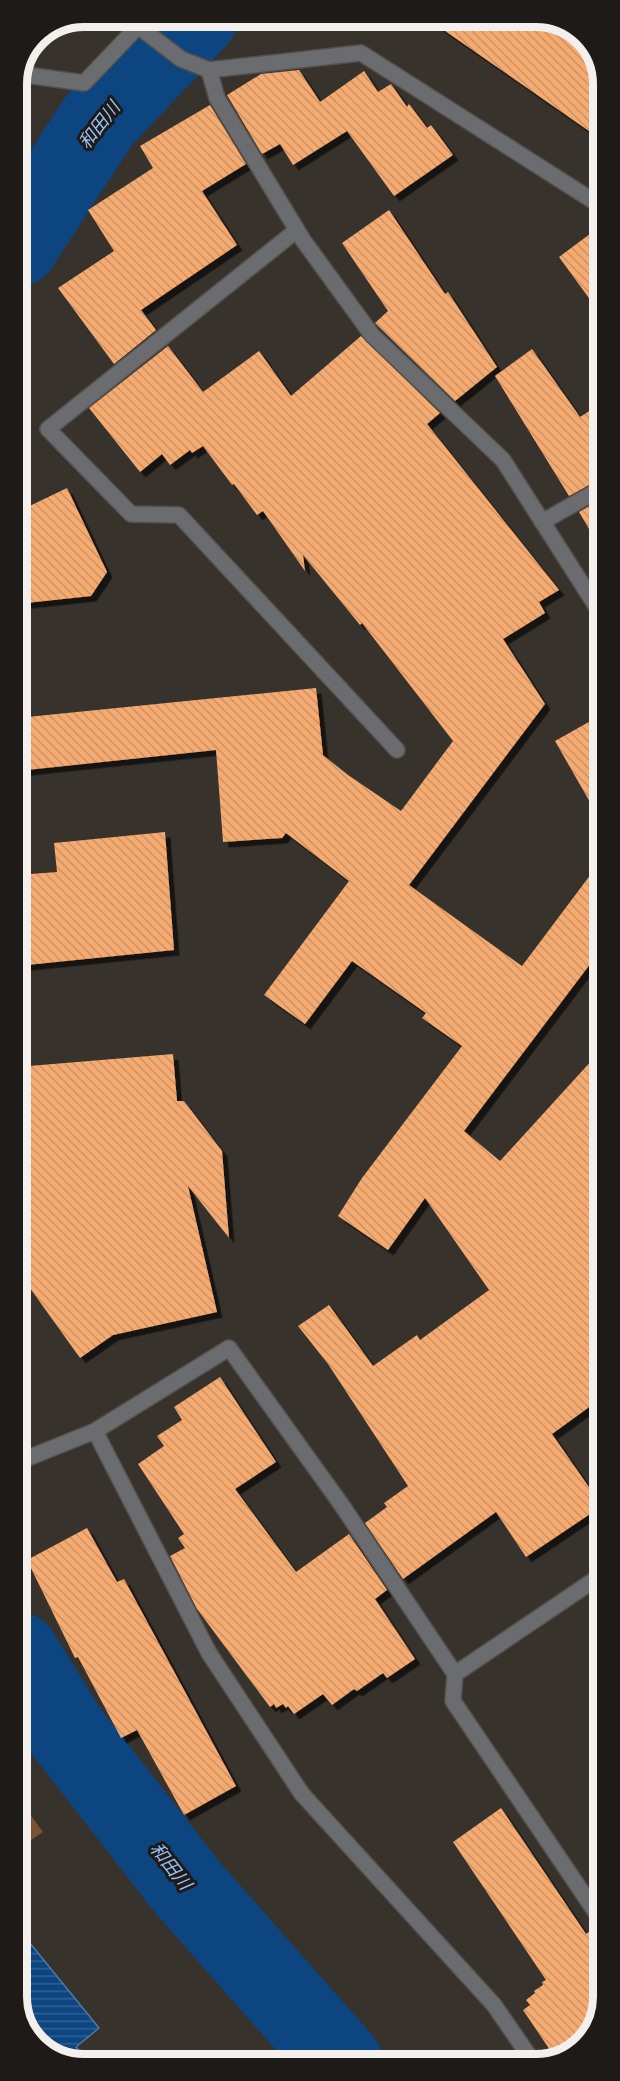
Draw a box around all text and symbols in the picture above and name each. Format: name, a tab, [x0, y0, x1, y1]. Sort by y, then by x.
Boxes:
water label: 和田川	[73, 95, 126, 153]
water label: 和田川	[145, 1838, 198, 1896]

